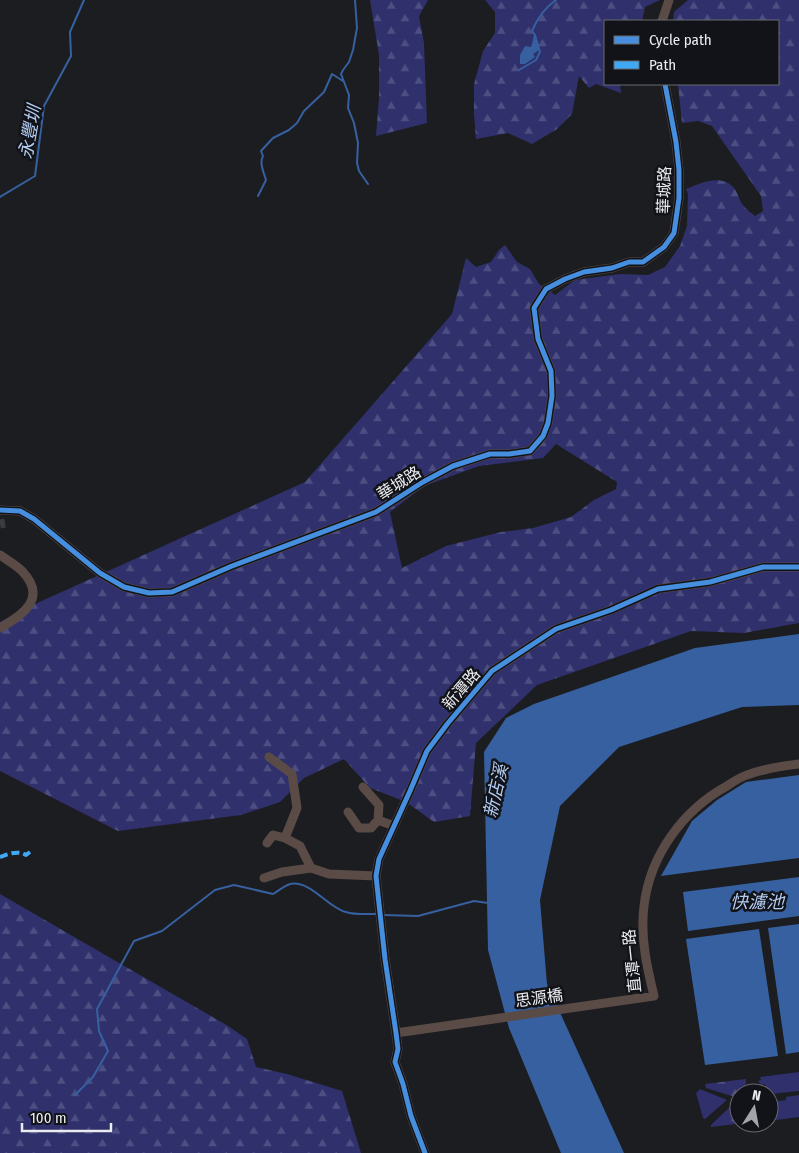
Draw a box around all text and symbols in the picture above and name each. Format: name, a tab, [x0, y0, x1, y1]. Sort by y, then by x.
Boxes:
legend	[604, 20, 779, 85]
text: Cycle path	[649, 31, 712, 49]
text: Path	[649, 56, 676, 74]
water label: 永豐圳	[14, 101, 46, 160]
street label: 華城路	[654, 166, 674, 214]
street label: 華城路	[374, 462, 424, 504]
street label: 新潭路	[438, 665, 484, 713]
water label: 新店溪	[479, 759, 513, 820]
water label: 快濾池	[730, 891, 786, 913]
street label: 直潭一路	[619, 928, 645, 994]
street label: 思源橋	[514, 985, 564, 1011]
north arrow	[729, 1083, 779, 1133]
text: N	[751, 1087, 762, 1105]
scale bar	[22, 1100, 111, 1132]
text: 100 m	[30, 1109, 67, 1127]

